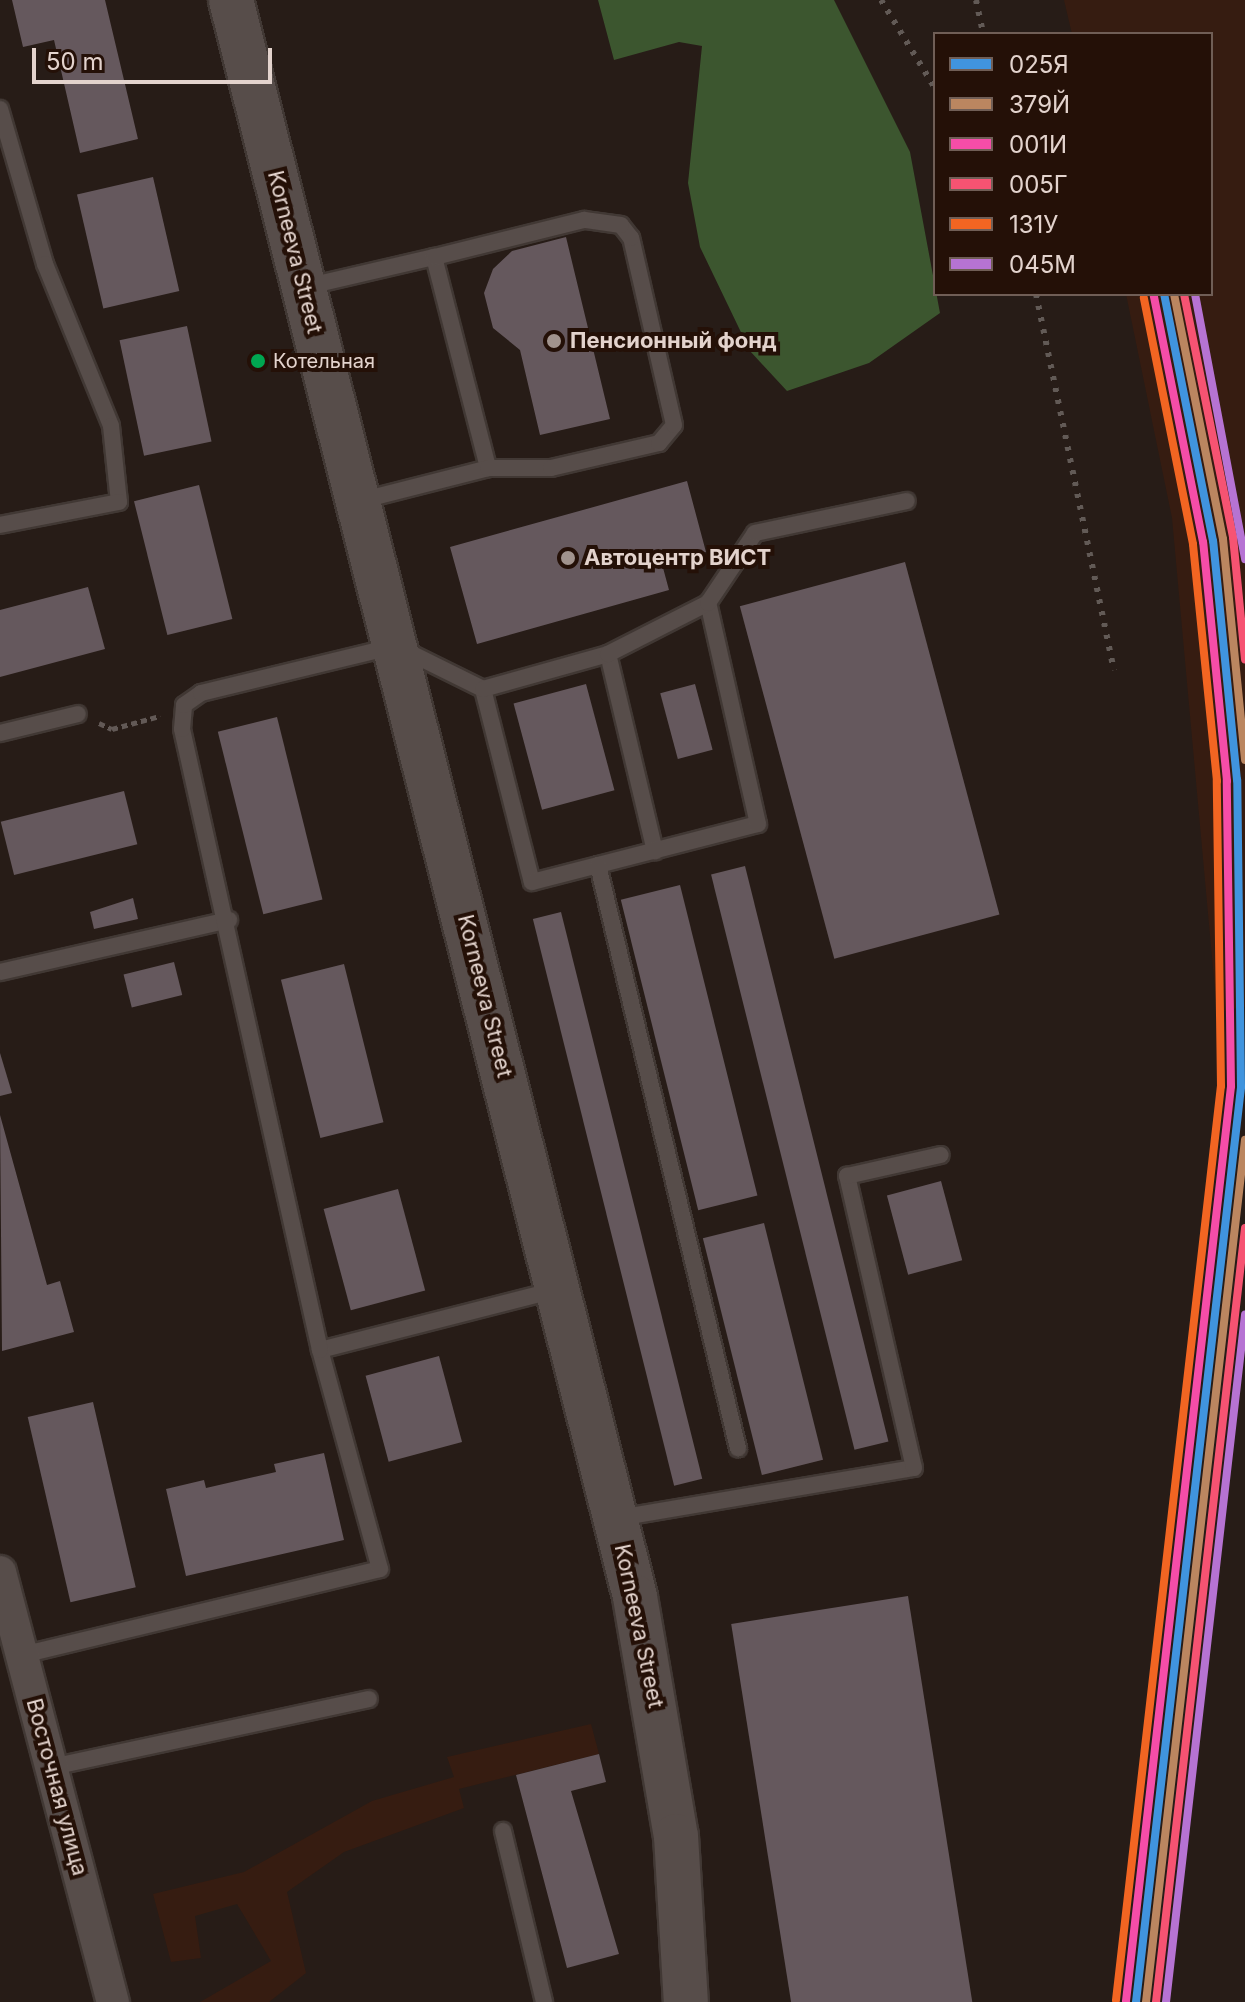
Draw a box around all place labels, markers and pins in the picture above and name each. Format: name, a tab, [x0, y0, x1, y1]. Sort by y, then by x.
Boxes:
place label: Пенсионный фонд	[570, 328, 777, 354]
marker: Пенсионный фонд	[545, 332, 563, 350]
place label: Котельная	[273, 349, 375, 373]
marker: Котельная	[250, 353, 266, 369]
place label: Автоцентр ВИСТ	[584, 545, 771, 571]
marker: Автоцентр ВИСТ	[559, 549, 577, 567]

